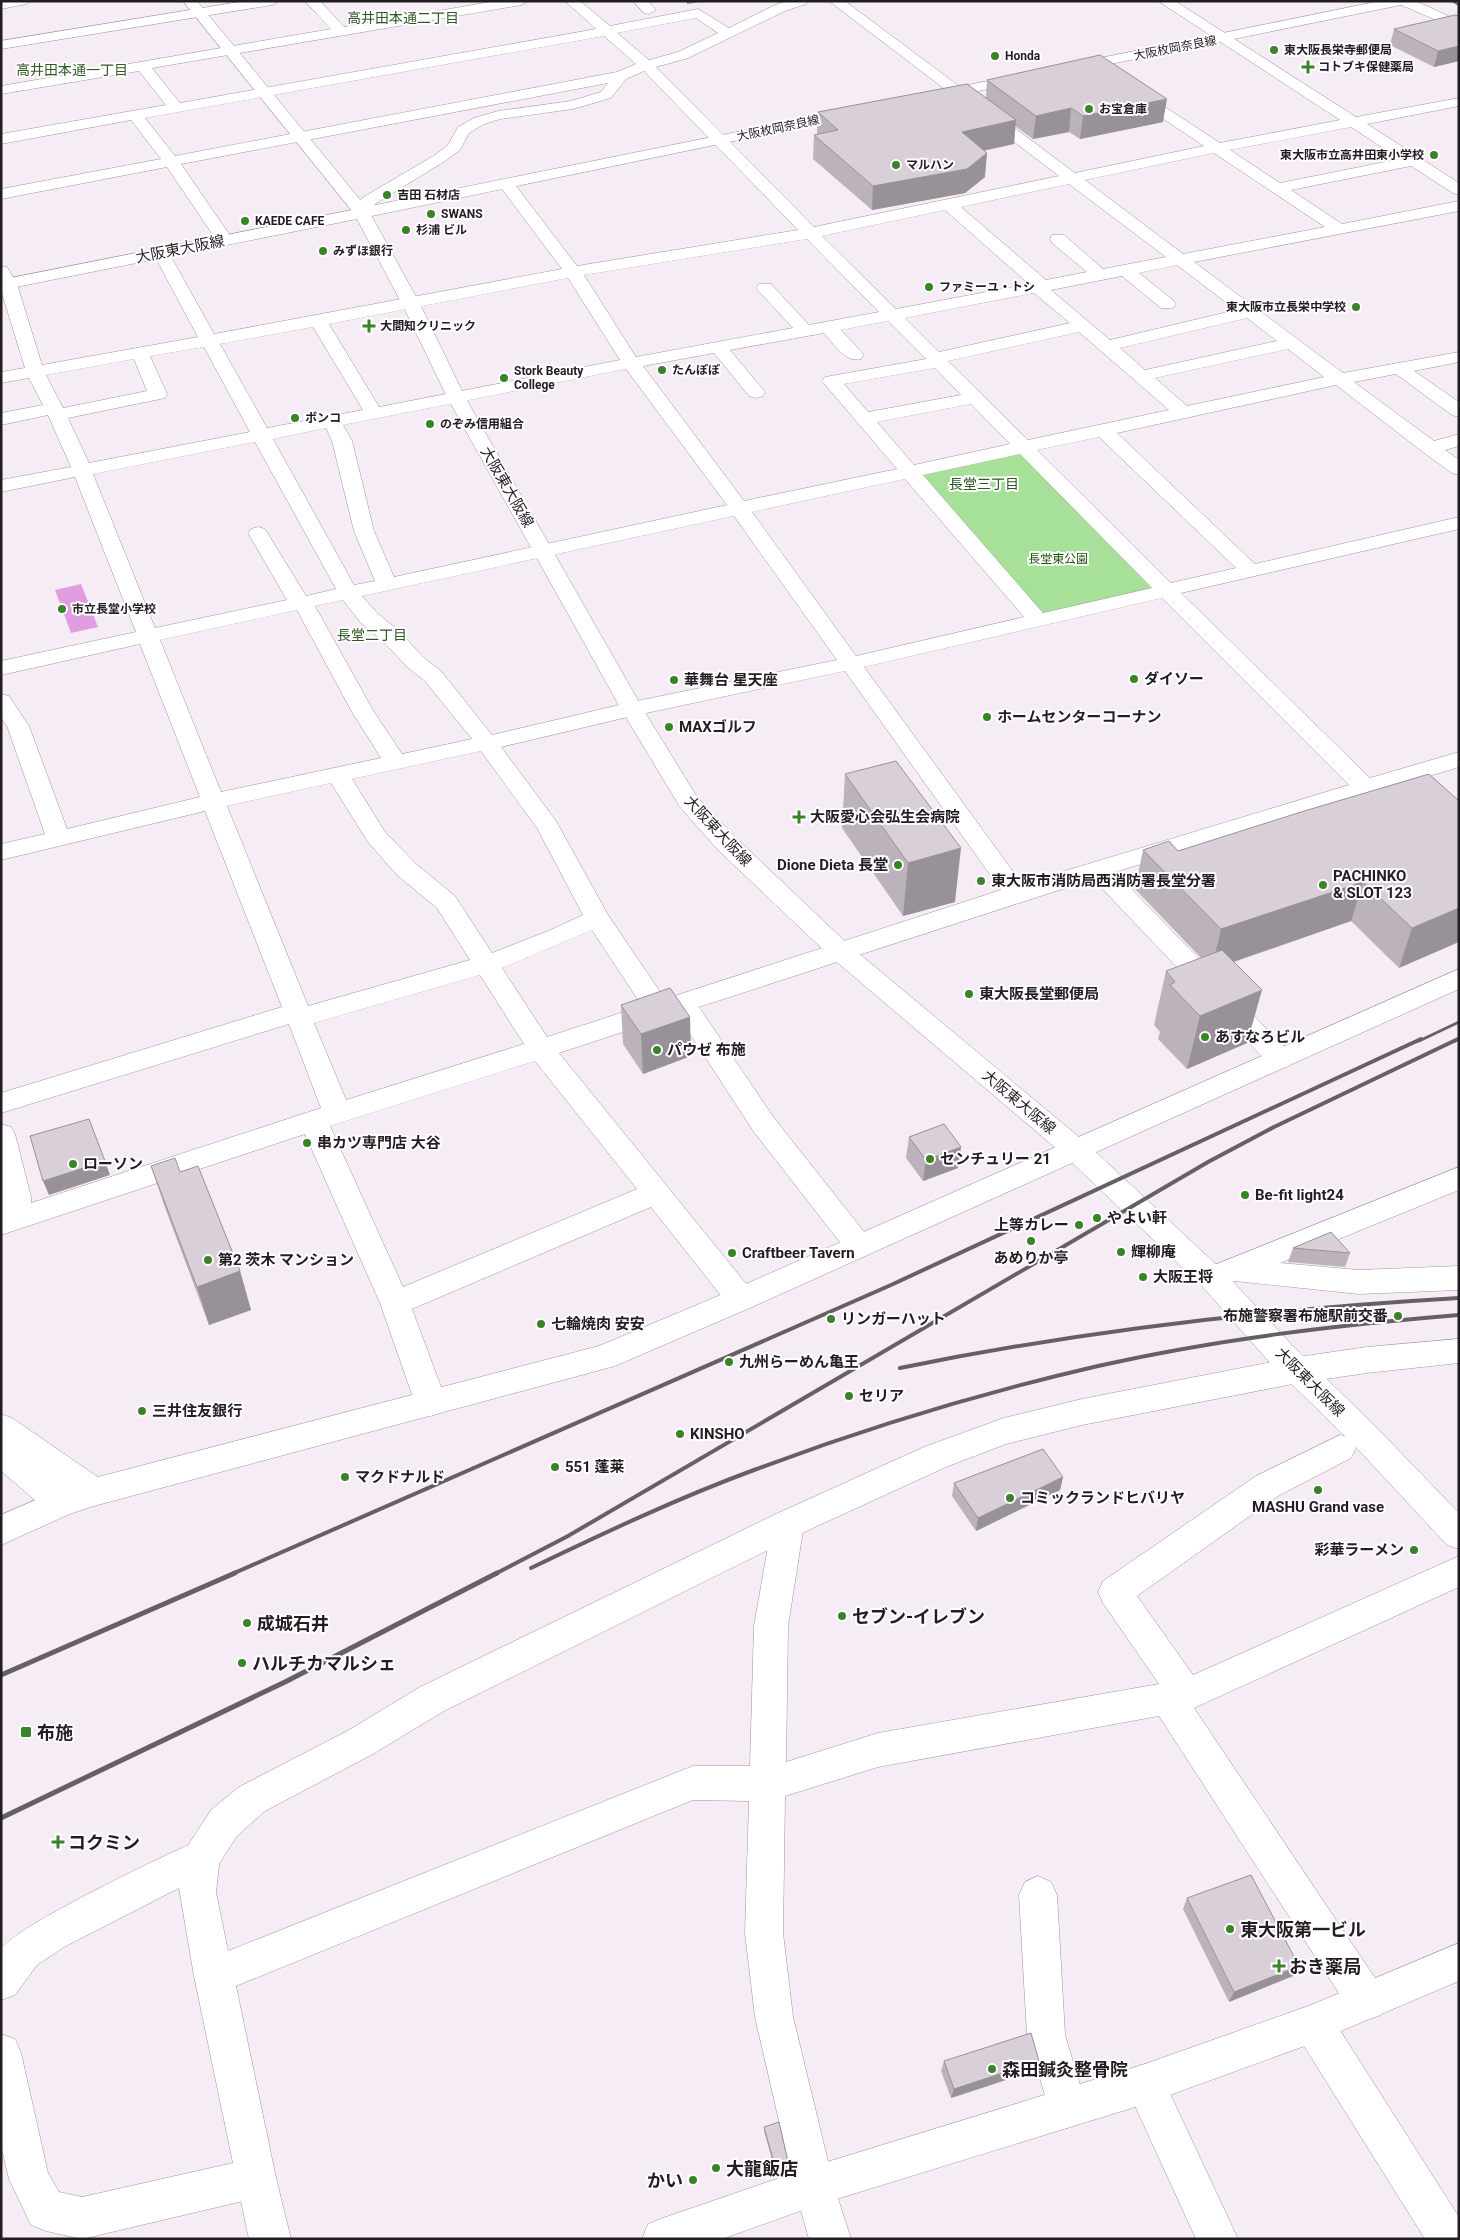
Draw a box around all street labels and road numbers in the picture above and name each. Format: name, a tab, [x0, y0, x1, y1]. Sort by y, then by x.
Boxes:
street label: 大阪枚岡奈良線	[1132, 33, 1218, 63]
street label: 大阪枚岡奈良線	[735, 112, 821, 144]
street label: 大阪東大阪線	[134, 232, 226, 266]
street label: 大阪東大阪線	[477, 444, 537, 530]
street label: 大阪東大阪線	[681, 792, 755, 870]
street label: 大阪東大阪線	[979, 1066, 1059, 1138]
street label: 大阪東大阪線	[1272, 1344, 1348, 1420]

